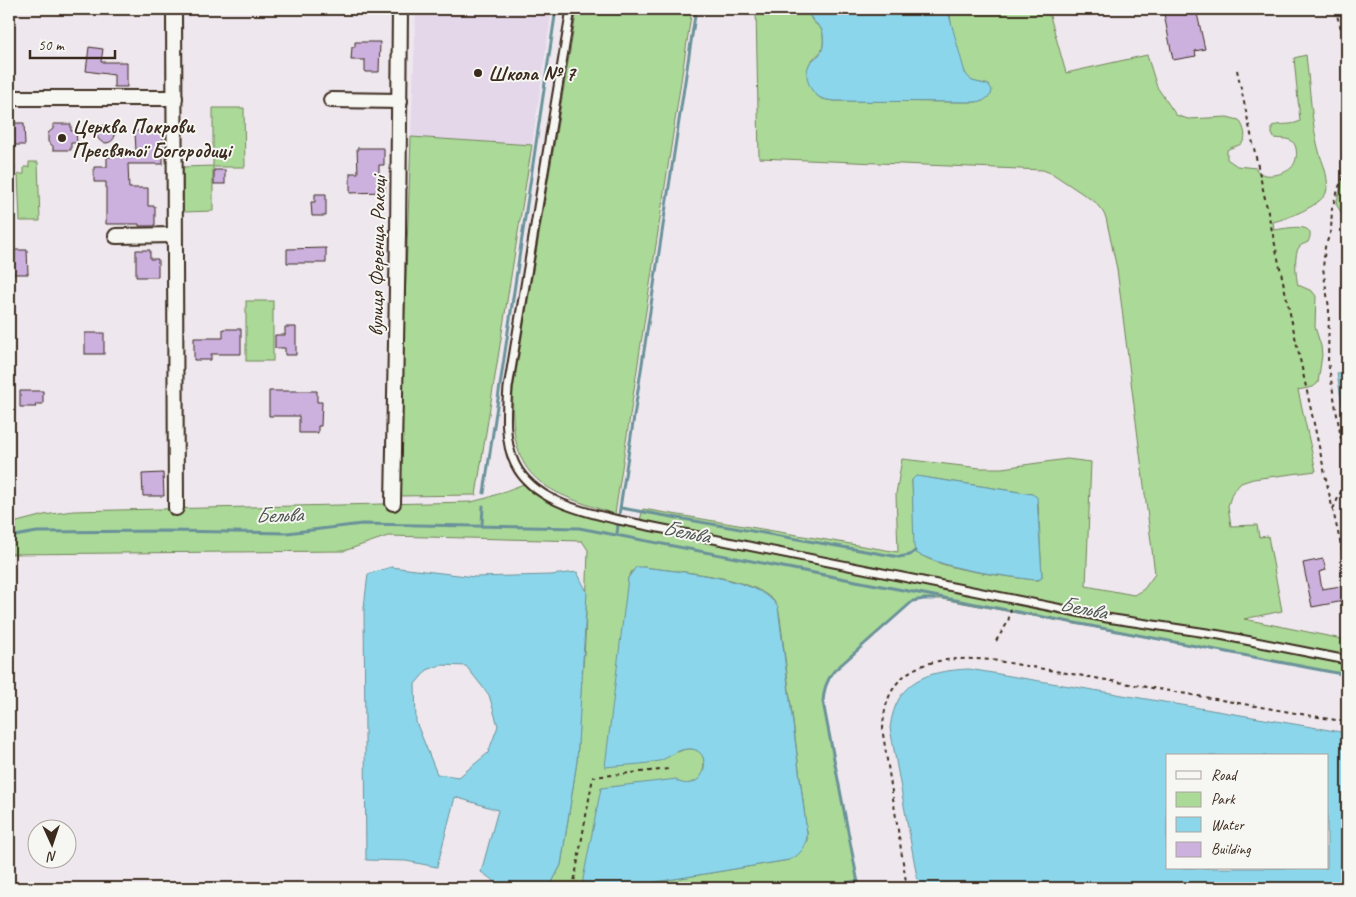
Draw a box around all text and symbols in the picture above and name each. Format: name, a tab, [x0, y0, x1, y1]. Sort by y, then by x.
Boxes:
scale bar	[30, 28, 115, 60]
text: 50 m	[38, 36, 65, 55]
place label: Школа № 7	[488, 60, 578, 86]
marker: Школа № 7	[472, 67, 484, 79]
place label: Церква Покрови Пресвятої Богородиці	[72, 113, 234, 163]
marker: Церква Покрови Пресвятої Богородиці	[56, 132, 68, 144]
street label: вулиця Ференца Ракоці	[363, 172, 391, 336]
water label: Бельва	[255, 500, 305, 530]
water label: Бельва	[660, 514, 714, 551]
water label: Бельва	[1057, 590, 1111, 627]
legend	[1166, 754, 1328, 870]
text: Road	[1211, 766, 1238, 785]
text: Park	[1211, 790, 1236, 809]
text: Water	[1211, 816, 1245, 835]
north arrow	[28, 820, 78, 870]
text: Building	[1211, 840, 1251, 859]
text: N	[46, 848, 57, 865]

